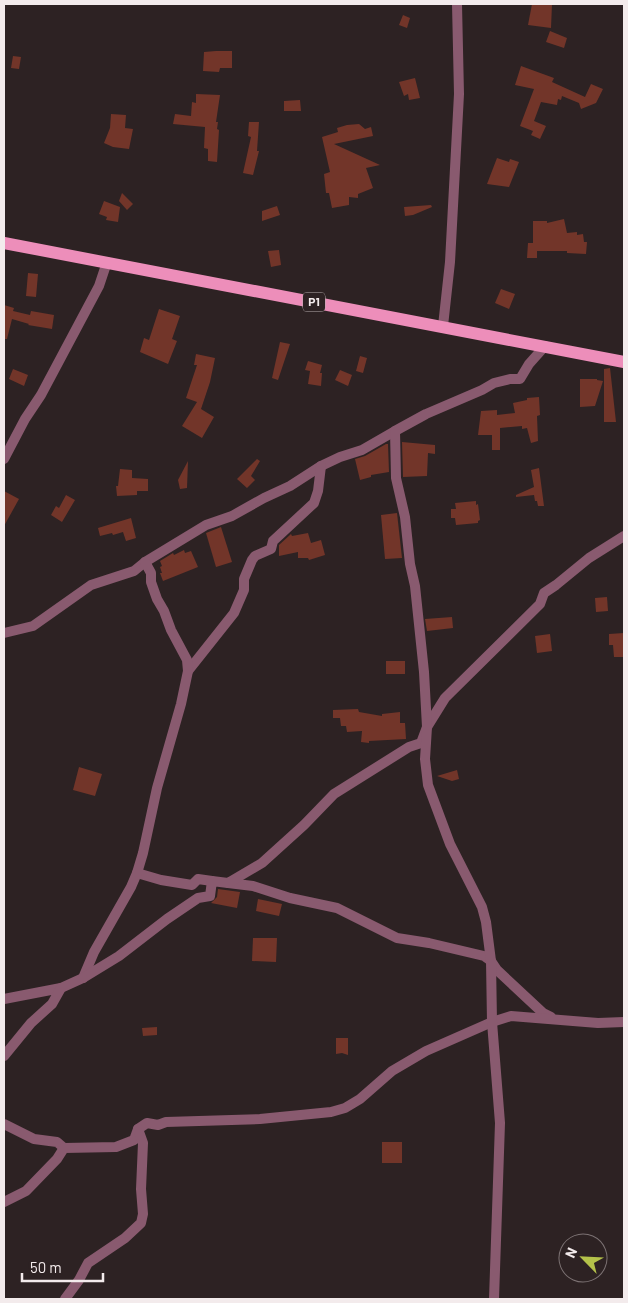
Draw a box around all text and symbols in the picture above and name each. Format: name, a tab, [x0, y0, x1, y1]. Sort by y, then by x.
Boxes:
road number: P1	[303, 292, 325, 312]
north arrow	[558, 1233, 608, 1283]
text: N	[561, 1245, 580, 1260]
scale bar	[22, 1250, 104, 1282]
text: 50 m	[30, 1258, 62, 1276]

